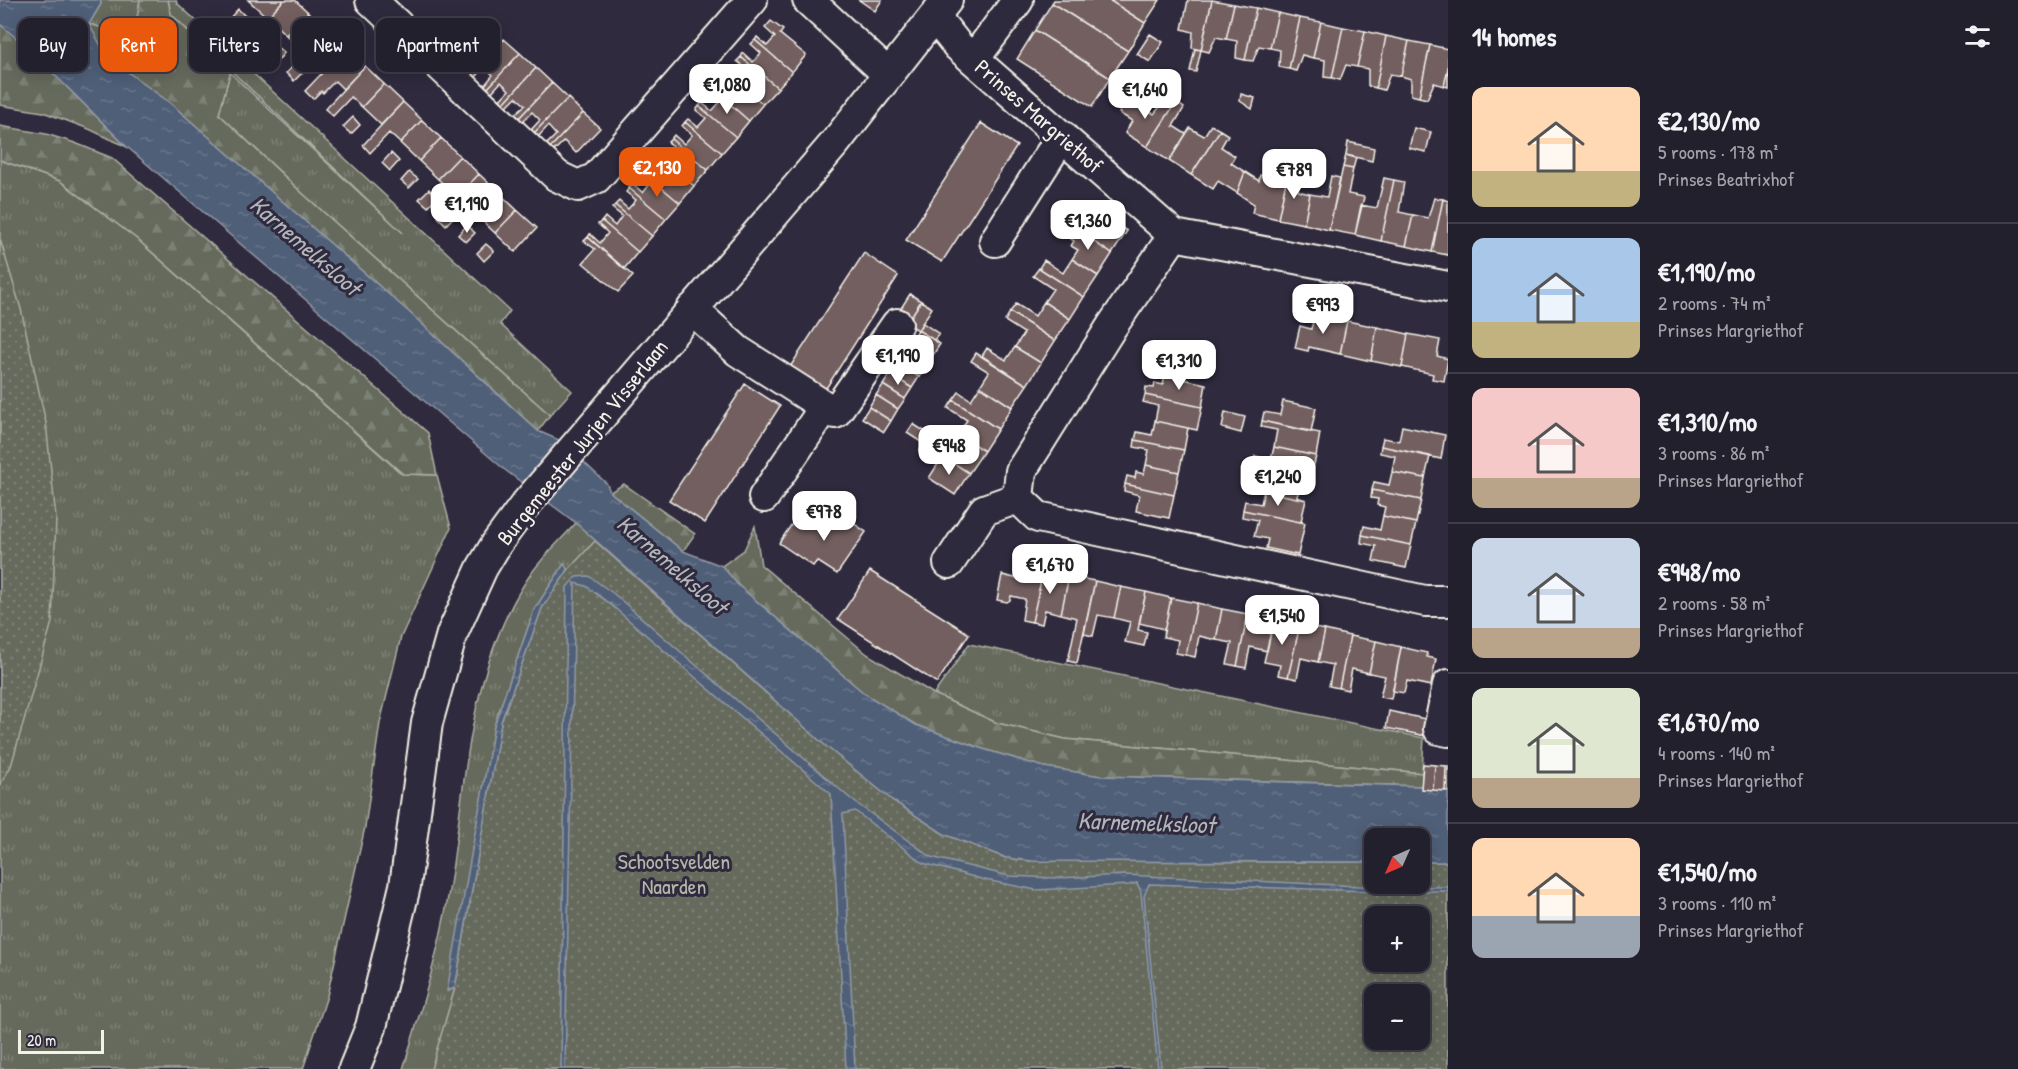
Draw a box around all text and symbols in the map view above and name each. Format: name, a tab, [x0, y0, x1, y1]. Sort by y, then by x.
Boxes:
chip: Buy	[18, 18, 88, 72]
chip: Rent	[100, 18, 177, 72]
chip: Filters	[189, 18, 280, 72]
chip: New	[292, 18, 364, 72]
chip: Apartment	[376, 18, 500, 72]
text: 14 homes	[1472, 19, 1557, 54]
icon: filters	[1961, 20, 1994, 53]
street label: Prinses Margriethof	[969, 52, 1109, 180]
pin: €1,080	[678, 64, 776, 115]
pin: €1,640	[1096, 69, 1194, 120]
text: €1,080	[703, 70, 751, 97]
text: €1,640	[1122, 75, 1168, 102]
text: €2,130/mo	[1658, 103, 1760, 138]
icon: home	[1520, 111, 1592, 183]
text: 5 rooms · 178 m²	[1658, 138, 1778, 165]
pin: €2,130	[608, 147, 706, 198]
pin: €789	[1258, 149, 1330, 200]
text: €2,130	[633, 153, 681, 180]
text: €789	[1276, 155, 1312, 182]
text: Prinses Beatrixhof	[1658, 165, 1794, 192]
pin: €1,190	[418, 183, 516, 234]
water label: Karnemelksloot	[243, 188, 371, 305]
text: €1,190	[445, 189, 489, 216]
pin: €1,360	[1039, 200, 1137, 251]
text: €1,360	[1065, 206, 1111, 233]
text: €1,190/mo	[1658, 254, 1755, 289]
icon: home	[1520, 262, 1592, 334]
pin: €993	[1287, 284, 1359, 335]
text: 2 rooms · 74 m²	[1658, 289, 1770, 316]
text: €993	[1306, 290, 1340, 317]
text: Prinses Margriethof	[1658, 316, 1804, 343]
street label: Burgemeester Jurjen Visserlaan	[490, 333, 674, 551]
pin: €1,190	[849, 335, 947, 386]
pin: €1,310	[1130, 340, 1228, 391]
text: €1,190	[876, 341, 920, 368]
text: €1,310	[1156, 346, 1202, 373]
text: €1,310/mo	[1658, 404, 1757, 439]
icon: home	[1520, 412, 1592, 484]
pin: €948	[913, 425, 985, 476]
text: €948	[932, 431, 966, 458]
text: 3 rooms · 86 m²	[1658, 439, 1769, 466]
pin: €1,240	[1229, 456, 1327, 507]
text: €1,240	[1255, 462, 1301, 489]
text: Prinses Margriethof	[1658, 466, 1804, 493]
pin: €978	[788, 491, 860, 542]
text: €978	[806, 497, 842, 524]
water label: Karnemelksloot	[610, 507, 738, 624]
pin: €1,670	[1001, 544, 1099, 595]
text: €1,670	[1026, 550, 1074, 577]
text: €948/mo	[1658, 554, 1740, 589]
icon: home	[1520, 562, 1592, 634]
text: 2 rooms · 58 m²	[1658, 589, 1770, 616]
pin: €1,540	[1233, 595, 1331, 646]
text: €1,540	[1259, 601, 1305, 628]
text: Prinses Margriethof	[1658, 616, 1804, 643]
text: €1,670/mo	[1658, 704, 1759, 739]
icon: home	[1520, 712, 1592, 784]
text: 4 rooms · 140 m²	[1658, 739, 1775, 766]
text: Prinses Margriethof	[1658, 766, 1804, 793]
water label: Karnemelksloot	[1077, 804, 1219, 841]
north arrow	[1364, 828, 1430, 894]
map controls	[1364, 828, 1430, 1050]
park label: Schootsvelden Naarden	[618, 846, 730, 901]
text: €1,540/mo	[1658, 854, 1757, 889]
icon: home	[1520, 862, 1592, 934]
text: 3 rooms · 110 m²	[1658, 889, 1776, 916]
button: +	[1364, 906, 1430, 972]
text: Prinses Margriethof	[1658, 916, 1804, 943]
button: −	[1364, 984, 1430, 1050]
scale bar	[18, 1027, 104, 1054]
text: 20 m	[27, 1029, 56, 1051]

